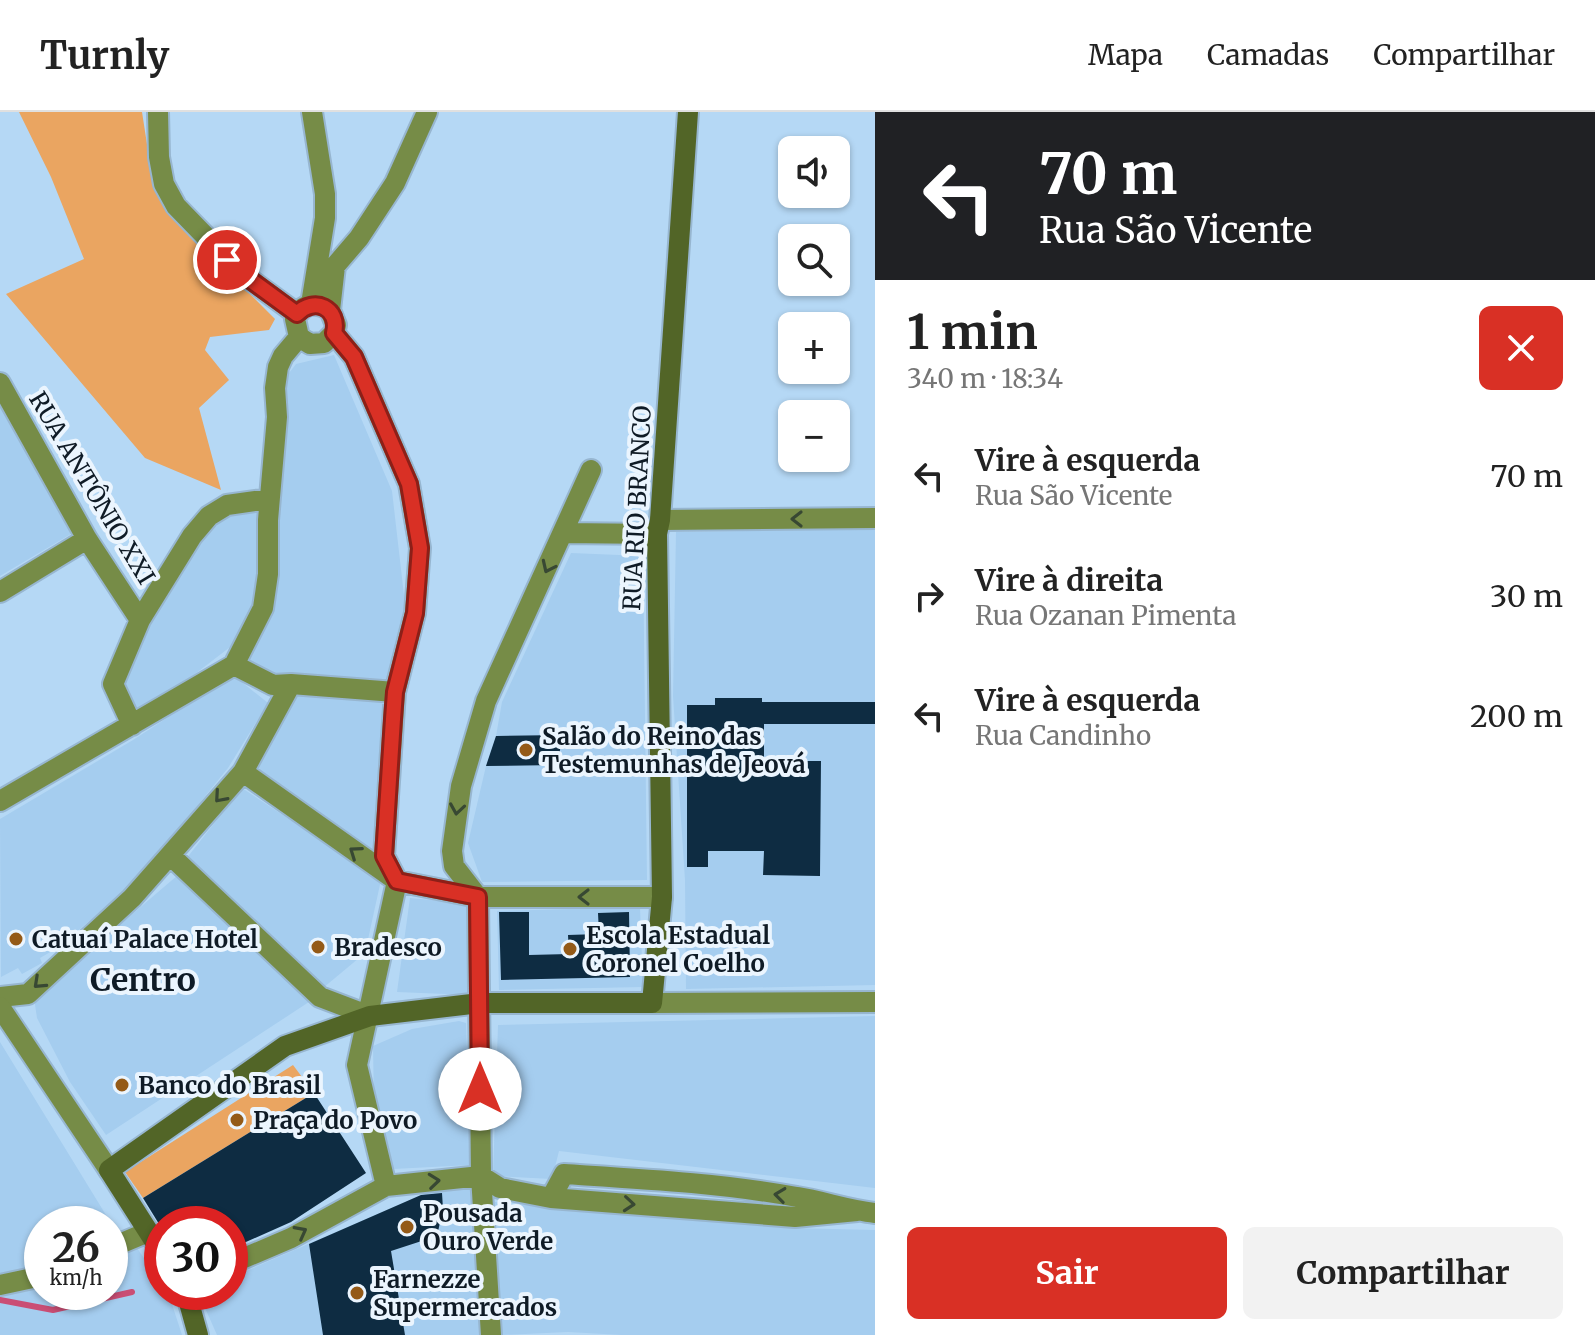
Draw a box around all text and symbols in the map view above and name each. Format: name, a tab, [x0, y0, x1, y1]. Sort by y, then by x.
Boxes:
text: Turnly	[40, 32, 169, 79]
text: Mapa	[1088, 37, 1163, 73]
text: Camadas	[1207, 37, 1329, 73]
text: Compartilhar	[1373, 37, 1555, 73]
map controls	[778, 136, 850, 472]
button: sound	[778, 136, 850, 208]
text: 70 m	[1039, 139, 1177, 209]
icon: left	[907, 144, 1011, 248]
text: Rua São Vicente	[1039, 208, 1312, 253]
button: search	[778, 224, 850, 296]
pin	[193, 226, 261, 294]
icon: arrive	[205, 238, 249, 282]
text: 1 min	[907, 302, 1038, 362]
button: close	[1479, 306, 1563, 390]
button: +	[778, 312, 850, 384]
text: 340 m · 18:34	[907, 362, 1063, 395]
street label: RUA ANTÔNIO XXI	[22, 386, 162, 590]
button: −	[778, 400, 850, 472]
street label: RUA RIO BRANCO	[616, 405, 658, 611]
text: Vire à esquerda	[975, 441, 1200, 479]
icon: left	[907, 454, 951, 498]
text: 70 m	[1490, 457, 1563, 495]
text: Rua São Vicente	[975, 479, 1172, 512]
one-way arrow	[790, 510, 803, 528]
one-way arrow	[541, 559, 557, 573]
text: Vire à direita	[975, 561, 1163, 599]
icon: right	[907, 574, 951, 618]
text: 30 m	[1490, 577, 1563, 615]
text: Rua Ozanan Pimenta	[975, 599, 1236, 632]
text: Vire à esquerda	[975, 681, 1200, 719]
icon: left	[907, 694, 951, 738]
text: 200 m	[1470, 697, 1563, 735]
text: Rua Candinho	[975, 719, 1151, 752]
place label: Salão do Reino das Testemunhas de Jeová	[542, 721, 806, 780]
marker: Salão do Reino das Testemunhas de Jeová	[517, 741, 535, 759]
one-way arrow	[216, 788, 230, 803]
one-way arrow	[449, 803, 466, 816]
one-way arrow	[350, 847, 364, 861]
one-way arrow	[577, 888, 590, 906]
place label: Escola Estadual Coronel Coelho	[586, 920, 770, 979]
place label: Catuaí Palace Hotel	[32, 924, 258, 955]
marker: Catuaí Palace Hotel	[7, 930, 25, 948]
place label: Bradesco	[334, 932, 442, 963]
marker: Bradesco	[309, 938, 327, 956]
marker: Escola Estadual Coronel Coelho	[561, 940, 579, 958]
district label: Centro	[90, 960, 196, 1000]
one-way arrow	[34, 974, 49, 988]
position arrow	[438, 1047, 522, 1131]
place label: Banco do Brasil	[138, 1070, 321, 1101]
marker: Banco do Brasil	[113, 1076, 131, 1094]
place label: Praça do Povo	[253, 1105, 417, 1136]
marker: Praça do Povo	[228, 1111, 246, 1129]
one-way arrow	[427, 1172, 440, 1189]
one-way arrow	[774, 1186, 787, 1203]
one-way arrow	[623, 1195, 636, 1212]
place label: Pousada Ouro Verde	[423, 1198, 553, 1257]
speed limit sign: 30	[144, 1206, 248, 1310]
marker: Pousada Ouro Verde	[398, 1218, 416, 1236]
text: 26	[52, 1223, 100, 1273]
one-way arrow	[293, 1226, 307, 1242]
button: Sair	[907, 1227, 1227, 1319]
button: Compartilhar	[1243, 1227, 1563, 1319]
place label: Farnezze Supermercados	[373, 1264, 557, 1323]
text: km/h	[50, 1265, 102, 1290]
marker: Farnezze Supermercados	[348, 1284, 366, 1302]

